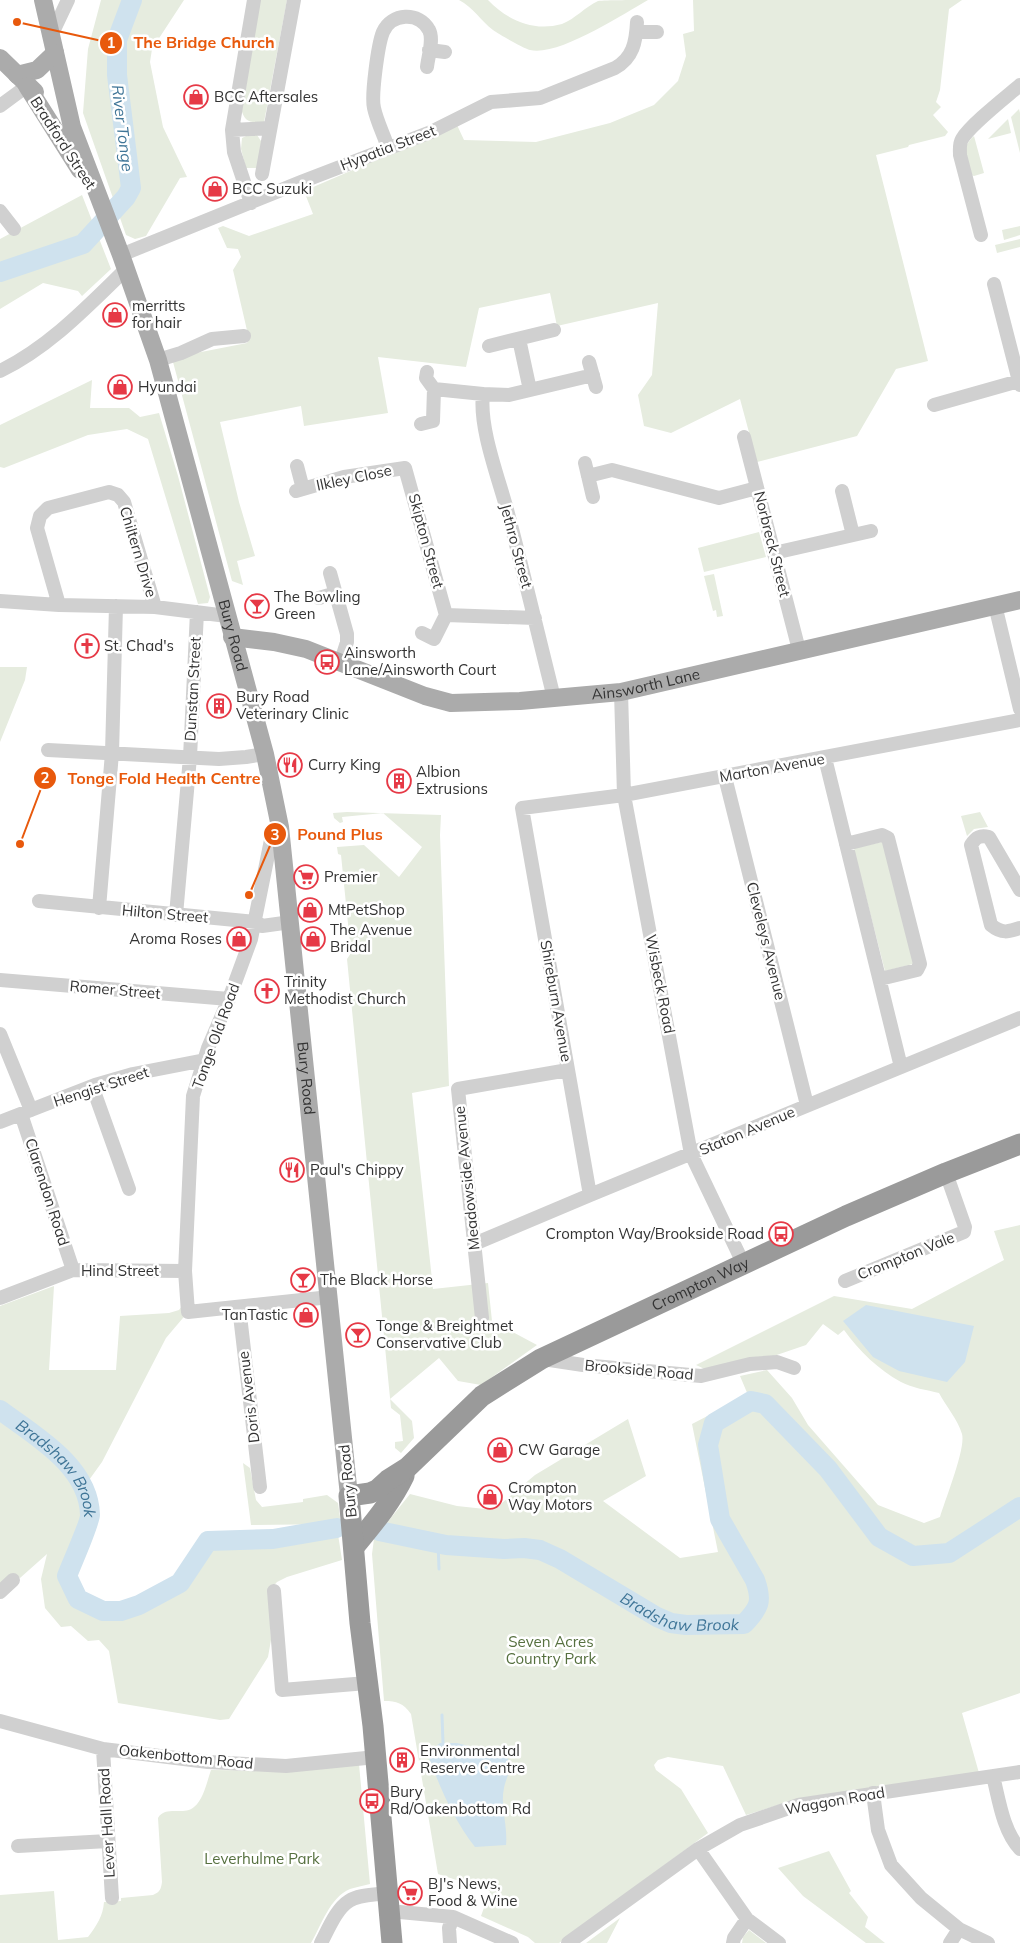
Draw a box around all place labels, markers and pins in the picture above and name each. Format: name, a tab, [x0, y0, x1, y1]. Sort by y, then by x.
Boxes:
callout: The Bridge Church	[99, 27, 285, 58]
shop icon: BCC Aftersales	[183, 84, 209, 110]
place label: BCC Aftersales	[214, 87, 318, 106]
shop icon: BCC Suzuki	[202, 176, 228, 202]
place label: BCC Suzuki	[232, 179, 312, 198]
place label: merritts for hair	[132, 296, 186, 332]
shop icon: merritts for hair	[102, 302, 128, 328]
shop icon: Hyundai	[107, 374, 133, 400]
place label: Hyundai	[138, 377, 196, 396]
place label: The Bowling Green	[274, 587, 361, 623]
bar icon: The Bowling Green	[244, 593, 270, 619]
church icon: St. Chad's	[74, 633, 100, 659]
place label: St. Chad's	[104, 636, 174, 655]
place label: Ainsworth Lane/Ainsworth Court	[344, 643, 496, 679]
bus stop icon: Ainsworth Lane/Ainsworth Court	[314, 649, 340, 675]
place label: Bury Road Veterinary Clinic	[236, 687, 349, 723]
building icon: Bury Road Veterinary Clinic	[206, 693, 232, 719]
restaurant icon: Curry King	[277, 752, 303, 778]
place label: Curry King	[308, 755, 381, 774]
place label: Albion Extrusions	[416, 762, 488, 798]
callout: Tonge Fold Health Centre	[32, 763, 270, 794]
building icon: Albion Extrusions	[386, 768, 412, 794]
callout: Pound Plus	[262, 819, 393, 850]
supermarket icon: Premier	[293, 864, 319, 890]
place label: Premier	[324, 867, 378, 886]
shop icon: MtPetShop	[297, 897, 323, 923]
place label: MtPetShop	[328, 900, 405, 919]
place label: The Avenue Bridal	[330, 920, 412, 956]
shop icon: Aroma Roses	[226, 926, 252, 952]
shop icon: The Avenue Bridal	[300, 926, 326, 952]
place label: Aroma Roses	[129, 929, 222, 948]
place label: Trinity Methodist Church	[284, 972, 406, 1008]
church icon: Trinity Methodist Church	[254, 978, 280, 1004]
restaurant icon: Paul's Chippy	[279, 1157, 305, 1183]
place label: Paul's Chippy	[310, 1160, 404, 1179]
bus stop icon: Crompton Way/Brookside Road	[768, 1221, 794, 1247]
place label: Crompton Way/Brookside Road	[546, 1224, 764, 1243]
bar icon: The Black Horse	[290, 1267, 316, 1293]
place label: The Black Horse	[320, 1270, 433, 1289]
shop icon: TanTastic	[293, 1302, 319, 1328]
place label: TanTastic	[222, 1305, 288, 1324]
place label: Tonge & Breightmet Conservative Club	[376, 1316, 513, 1352]
bar icon: Tonge & Breightmet Conservative Club	[345, 1322, 371, 1348]
shop icon: CW Garage	[487, 1437, 513, 1463]
place label: CW Garage	[518, 1440, 600, 1459]
place label: Crompton Way Motors	[508, 1478, 593, 1514]
shop icon: Crompton Way Motors	[477, 1484, 503, 1510]
place label: Environmental Reserve Centre	[420, 1741, 525, 1777]
building icon: Environmental Reserve Centre	[389, 1747, 415, 1773]
place label: Bury Rd/Oakenbottom Rd	[390, 1782, 531, 1818]
bus stop icon: Bury Rd/Oakenbottom Rd	[359, 1788, 385, 1814]
place label: BJ's News, Food & Wine	[428, 1874, 517, 1910]
supermarket icon: BJ's News, Food & Wine	[397, 1880, 423, 1906]

